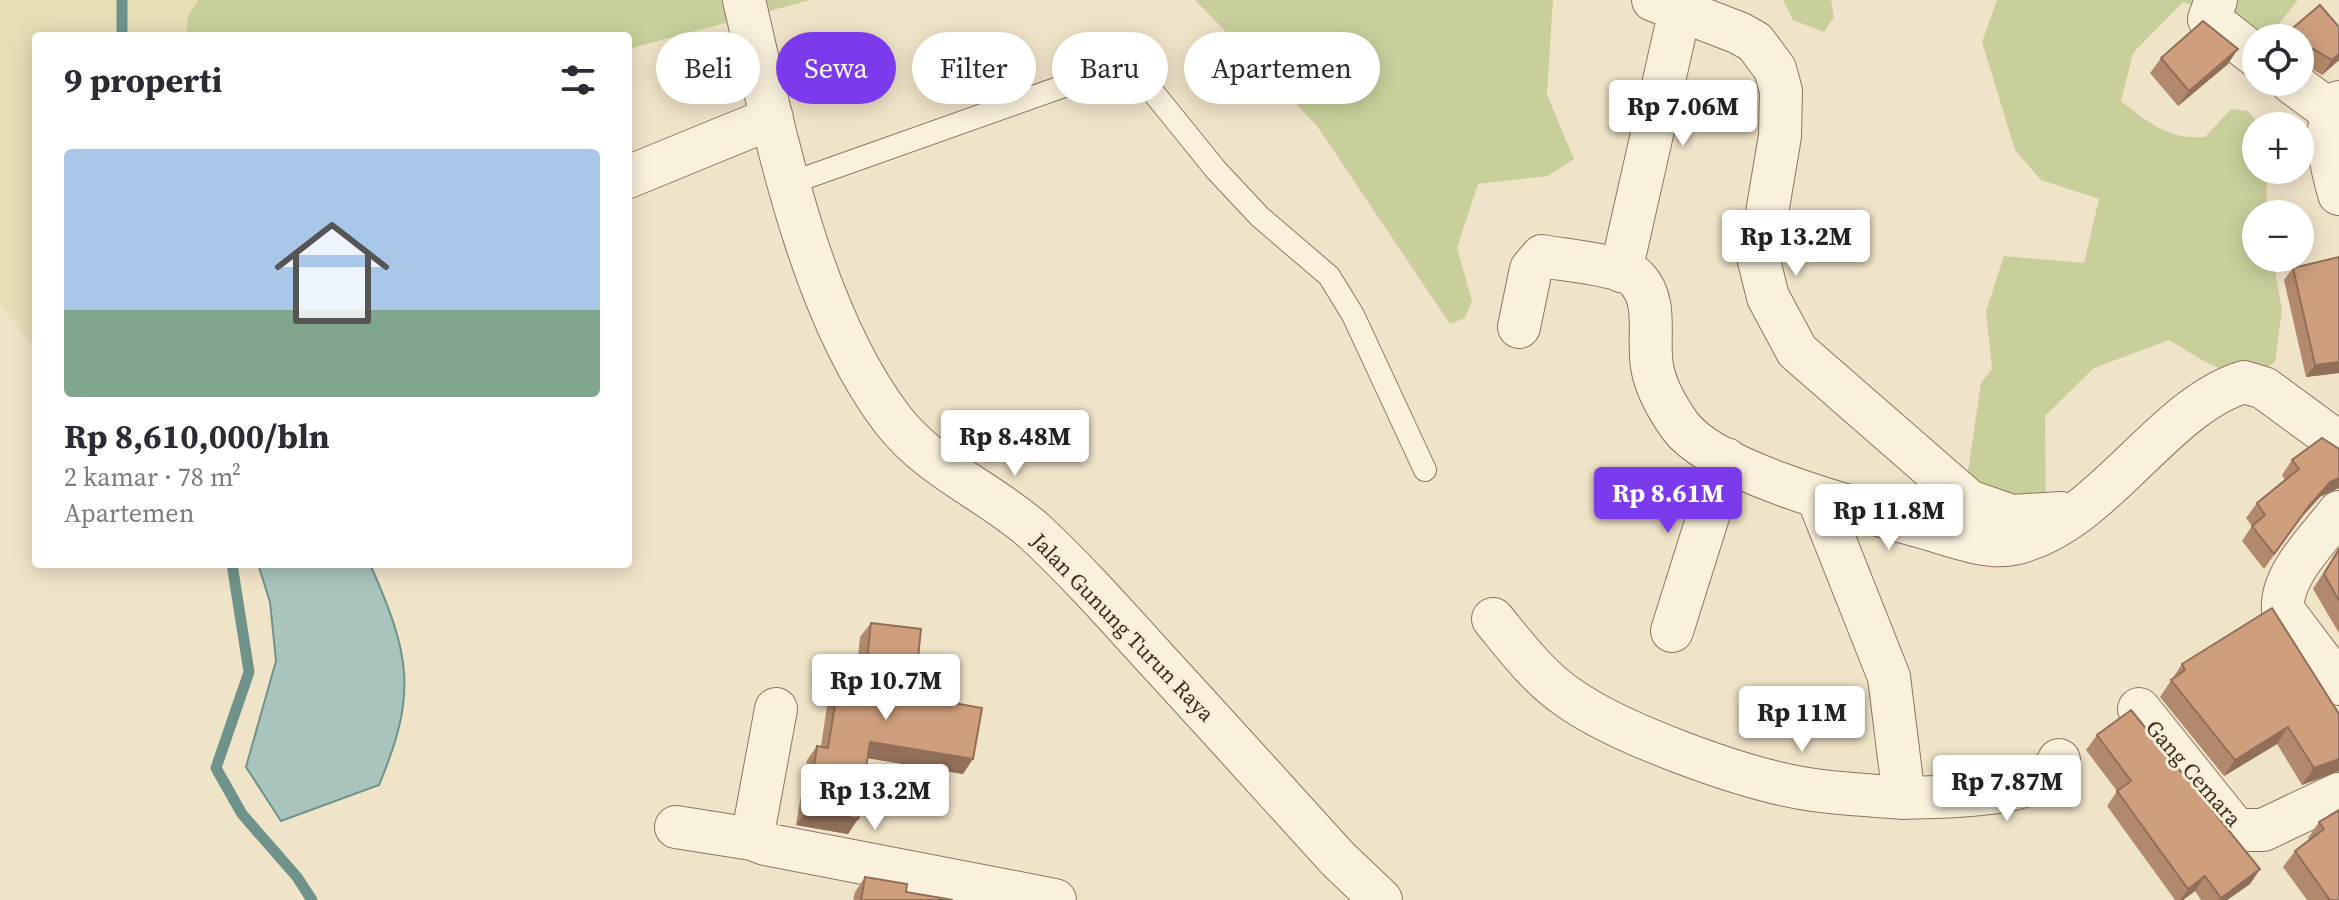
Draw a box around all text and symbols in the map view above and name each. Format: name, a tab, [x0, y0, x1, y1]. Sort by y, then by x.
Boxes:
map controls	[2242, 24, 2314, 272]
button: locate	[2242, 24, 2314, 96]
chip: Beli	[656, 32, 760, 104]
chip: Sewa	[776, 32, 896, 104]
chip: Filter	[912, 32, 1036, 104]
chip: Baru	[1052, 32, 1168, 104]
chip: Apartemen	[1184, 32, 1380, 104]
text: 9 properti	[64, 57, 222, 103]
icon: filters	[556, 58, 600, 102]
pin: Rp 7.06M	[1600, 80, 1766, 148]
text: Rp 7.06M	[1627, 88, 1739, 124]
button: +	[2242, 112, 2314, 184]
button: −	[2242, 200, 2314, 272]
icon: home	[260, 201, 404, 345]
pin: Rp 13.2M	[1713, 210, 1879, 278]
text: Rp 13.2M	[1740, 218, 1852, 254]
pin: Rp 8.48M	[932, 410, 1098, 478]
text: Rp 8,610,000/bln	[64, 413, 330, 459]
text: Rp 8.48M	[959, 418, 1071, 454]
text: 2 kamar · 78 m²	[64, 459, 241, 495]
pin: Rp 8.61M	[1585, 467, 1751, 535]
text: Rp 8.61M	[1612, 475, 1724, 511]
pin: Rp 11.8M	[1806, 484, 1972, 552]
text: Rp 11.8M	[1833, 492, 1945, 528]
text: Apartemen	[64, 495, 194, 531]
street label: Jalan Gunung Turun Raya	[1024, 525, 1222, 729]
pin: Rp 10.7M	[803, 654, 969, 722]
text: Rp 10.7M	[830, 662, 942, 698]
pin: Rp 11M	[1737, 686, 1867, 754]
text: Rp 11M	[1757, 694, 1847, 730]
street label: Gang Cemara	[2139, 713, 2249, 833]
pin: Rp 7.87M	[1924, 755, 2090, 823]
text: Rp 7.87M	[1951, 763, 2063, 799]
pin: Rp 13.2M	[792, 764, 958, 832]
text: Rp 13.2M	[819, 772, 931, 808]

